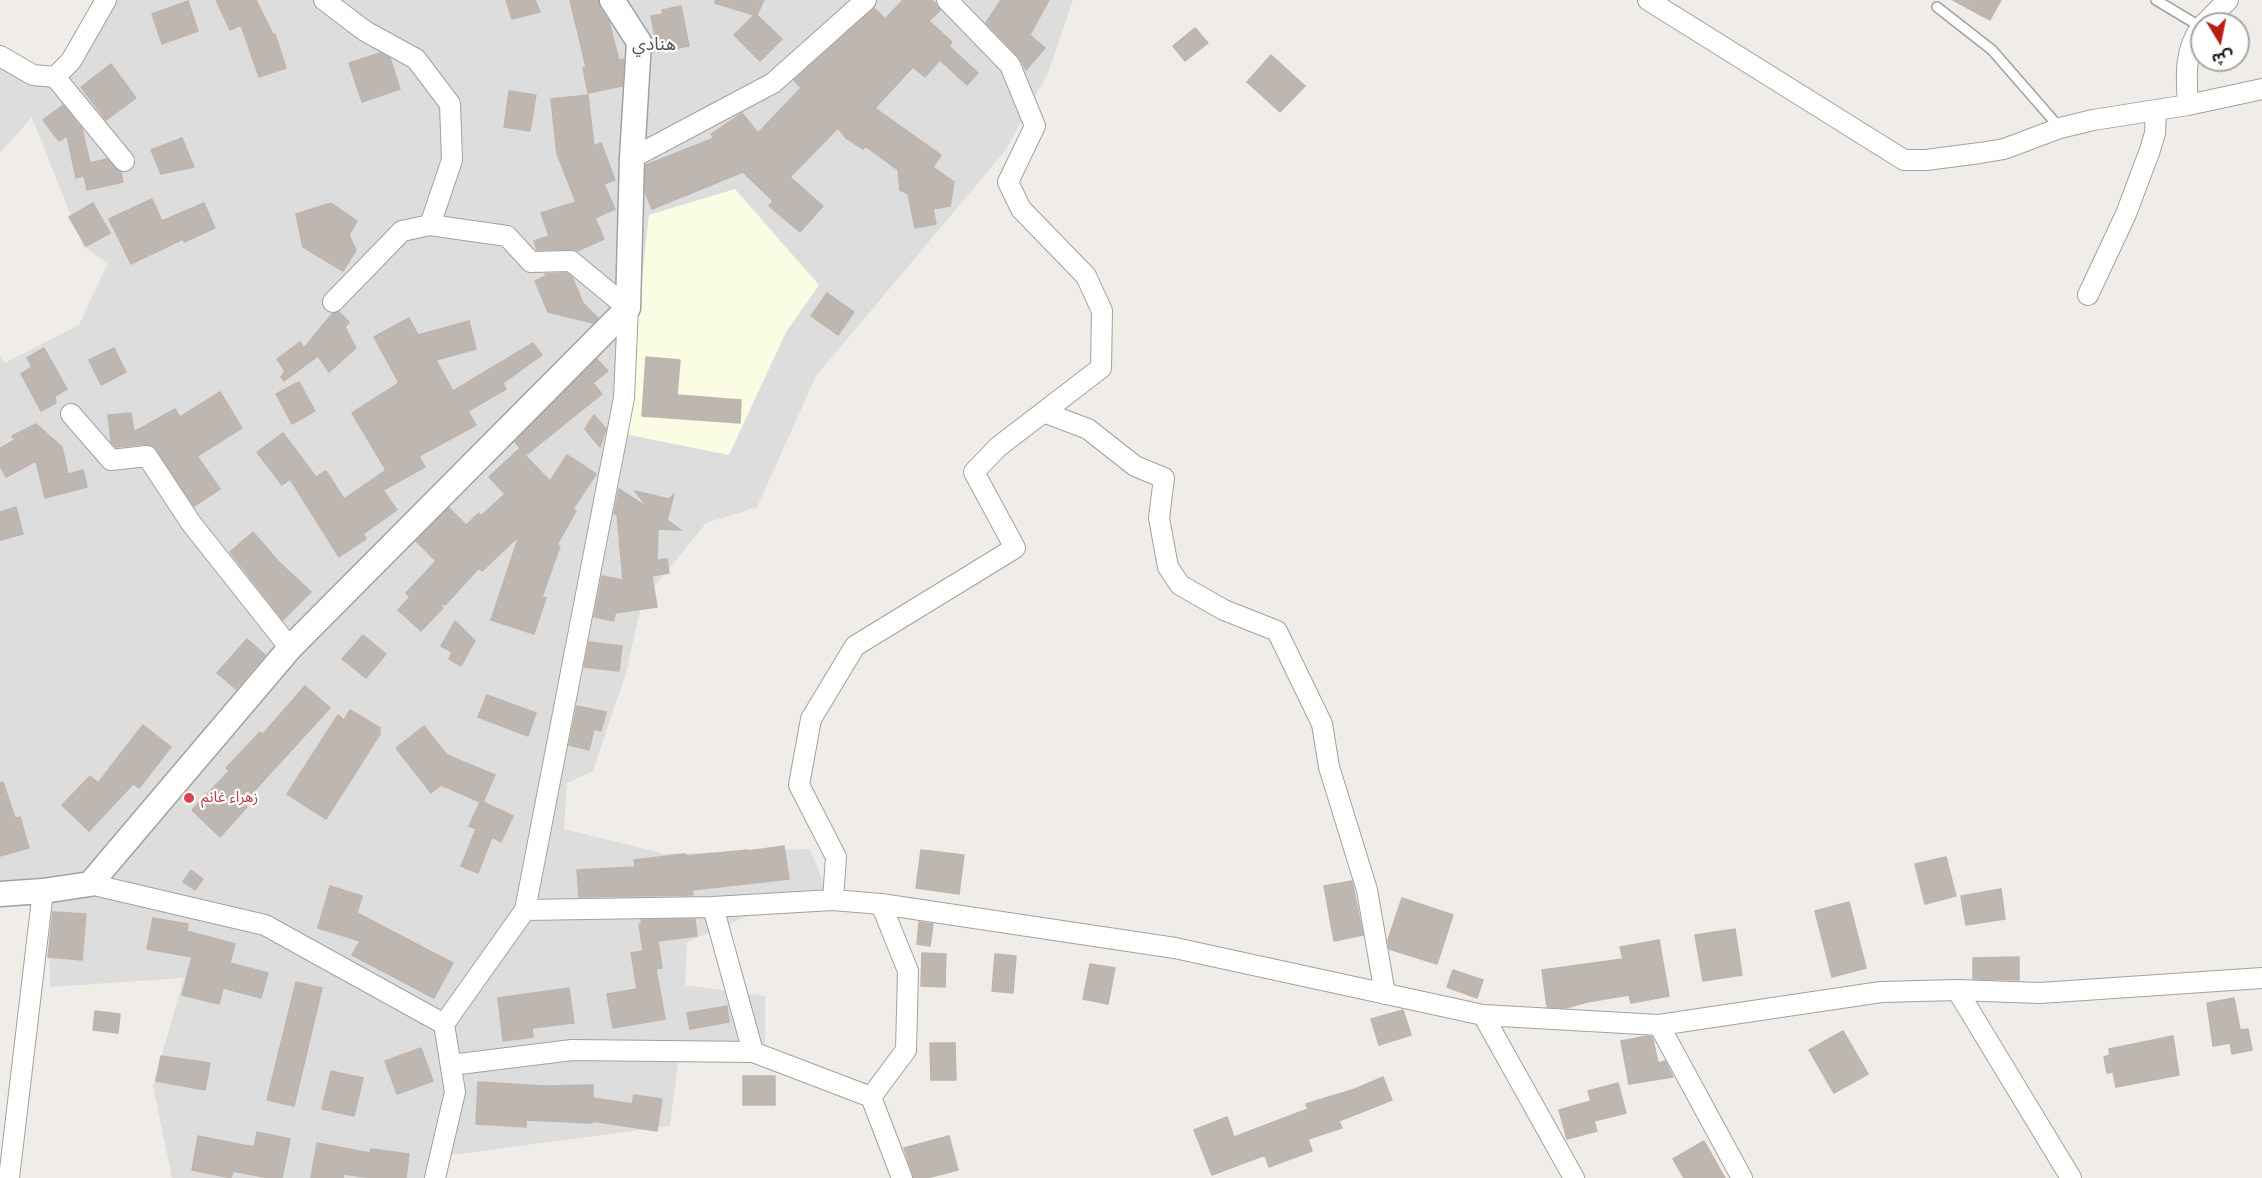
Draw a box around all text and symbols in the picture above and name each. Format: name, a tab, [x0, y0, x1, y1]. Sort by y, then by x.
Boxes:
north arrow	[2190, 12, 2250, 72]
district label: هنادي	[632, 34, 676, 56]
text: ش	[2211, 48, 2235, 69]
place label: زهراء غانم	[201, 789, 258, 807]
marker: زهراء غانم	[182, 791, 196, 805]

